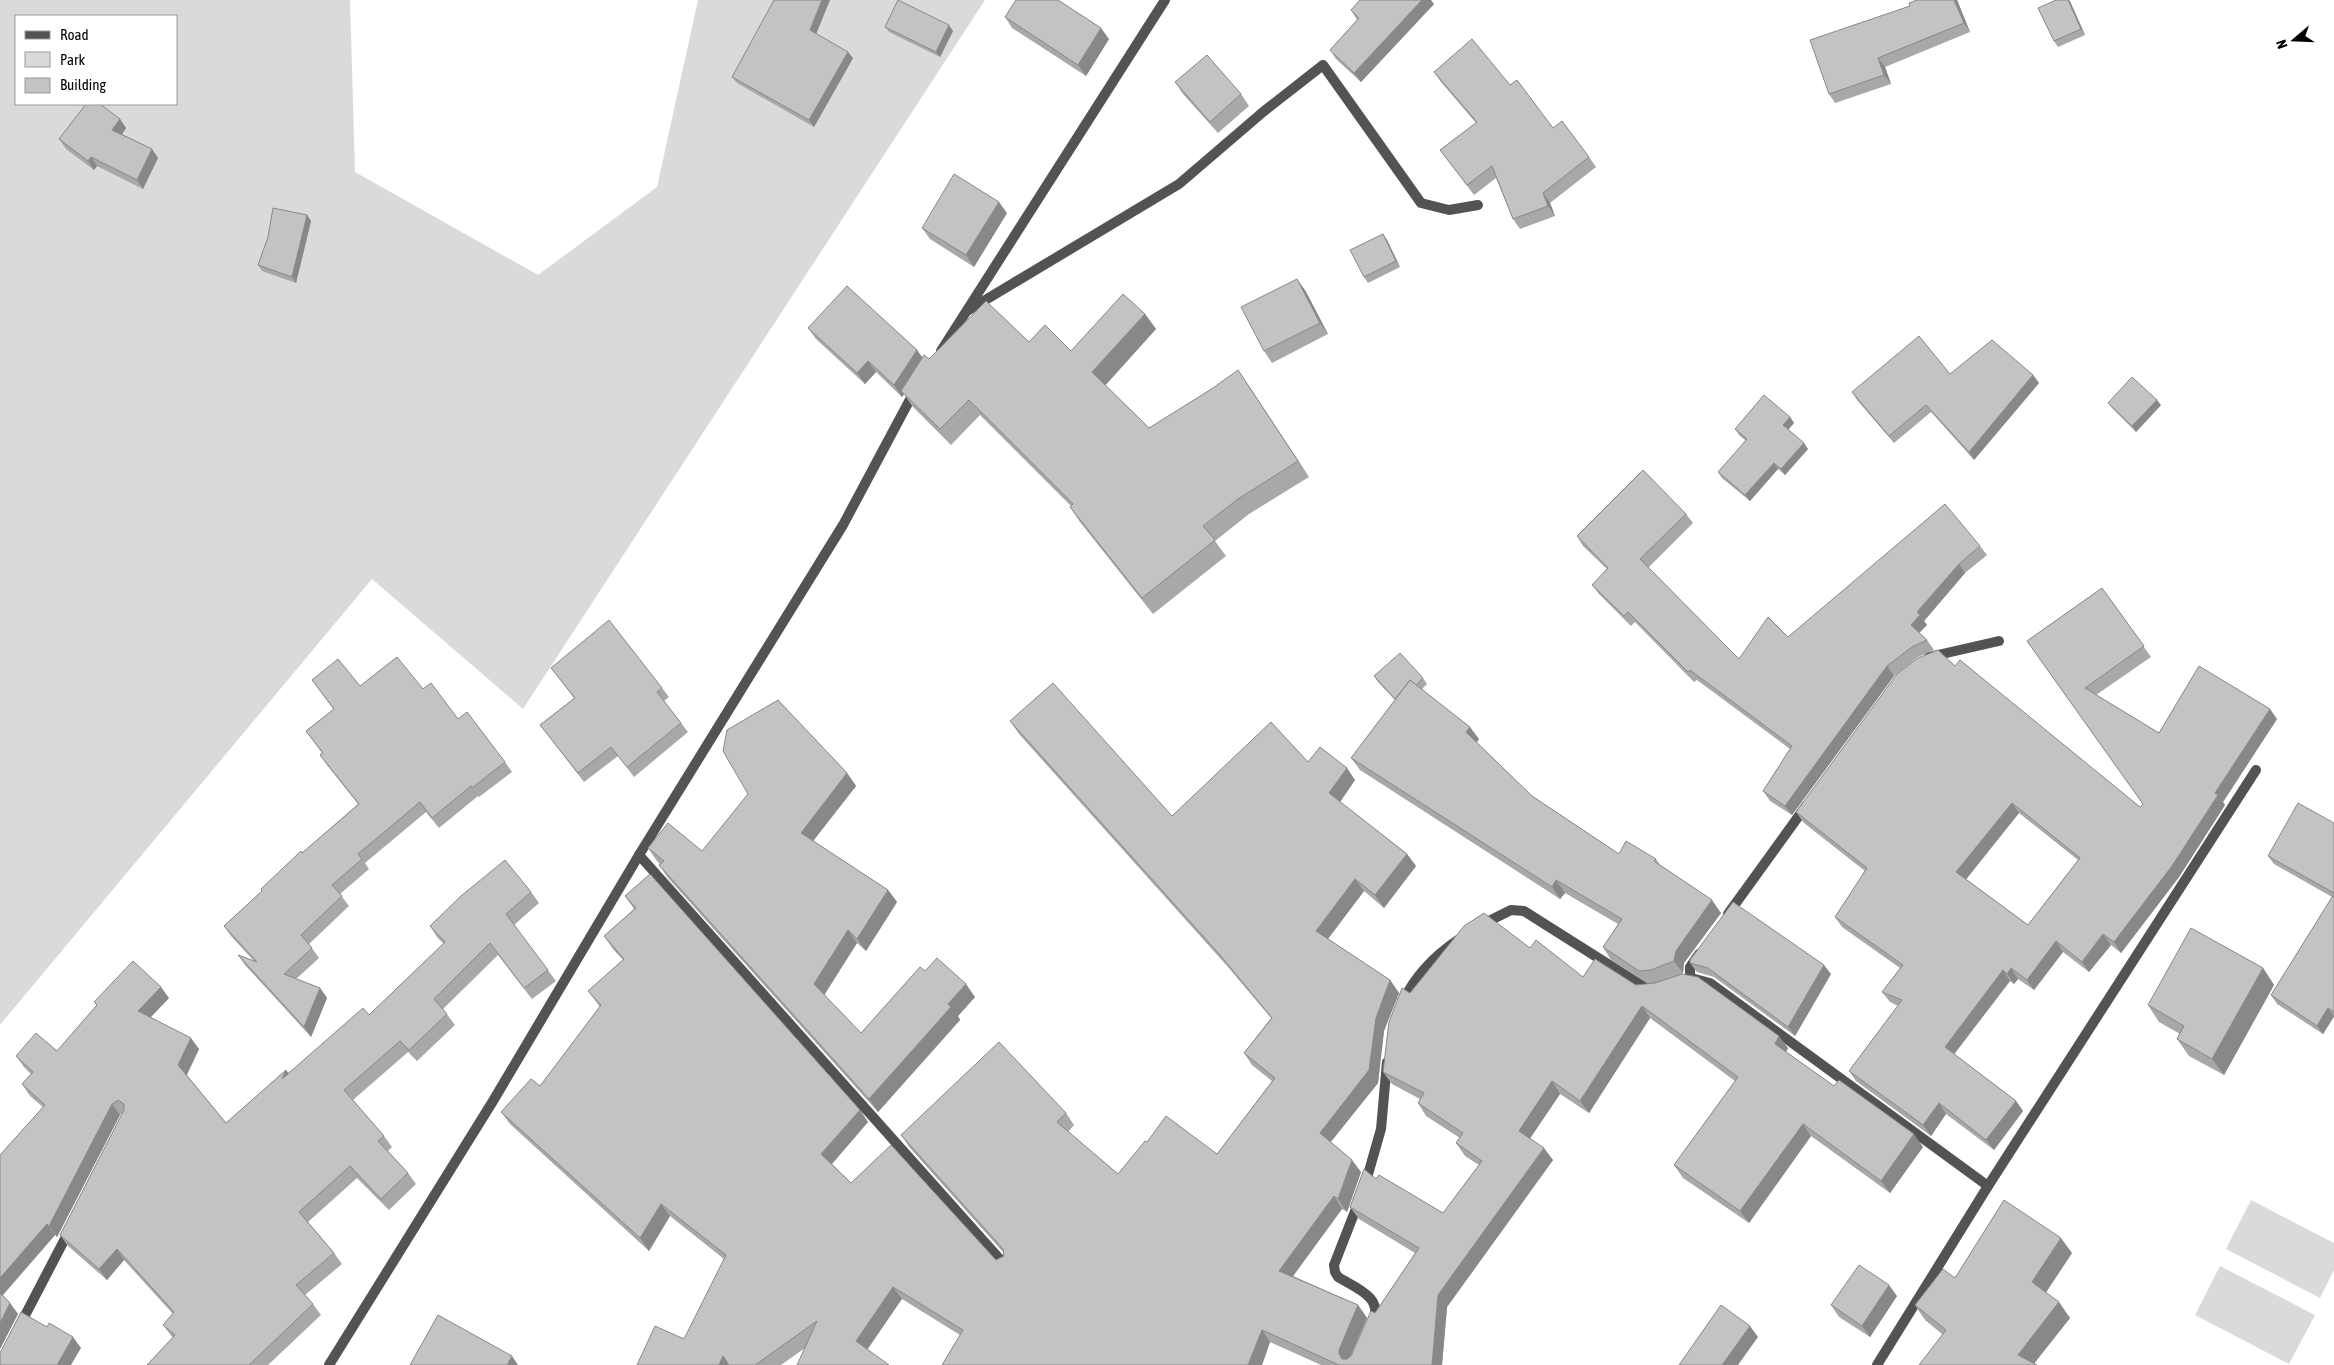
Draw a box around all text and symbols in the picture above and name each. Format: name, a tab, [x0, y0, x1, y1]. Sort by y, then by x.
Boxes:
legend	[15, 15, 178, 105]
north arrow	[2269, 15, 2319, 65]
text: Road	[60, 26, 89, 43]
text: N	[2273, 38, 2291, 51]
text: Park	[60, 51, 85, 68]
text: Building	[60, 76, 106, 93]

